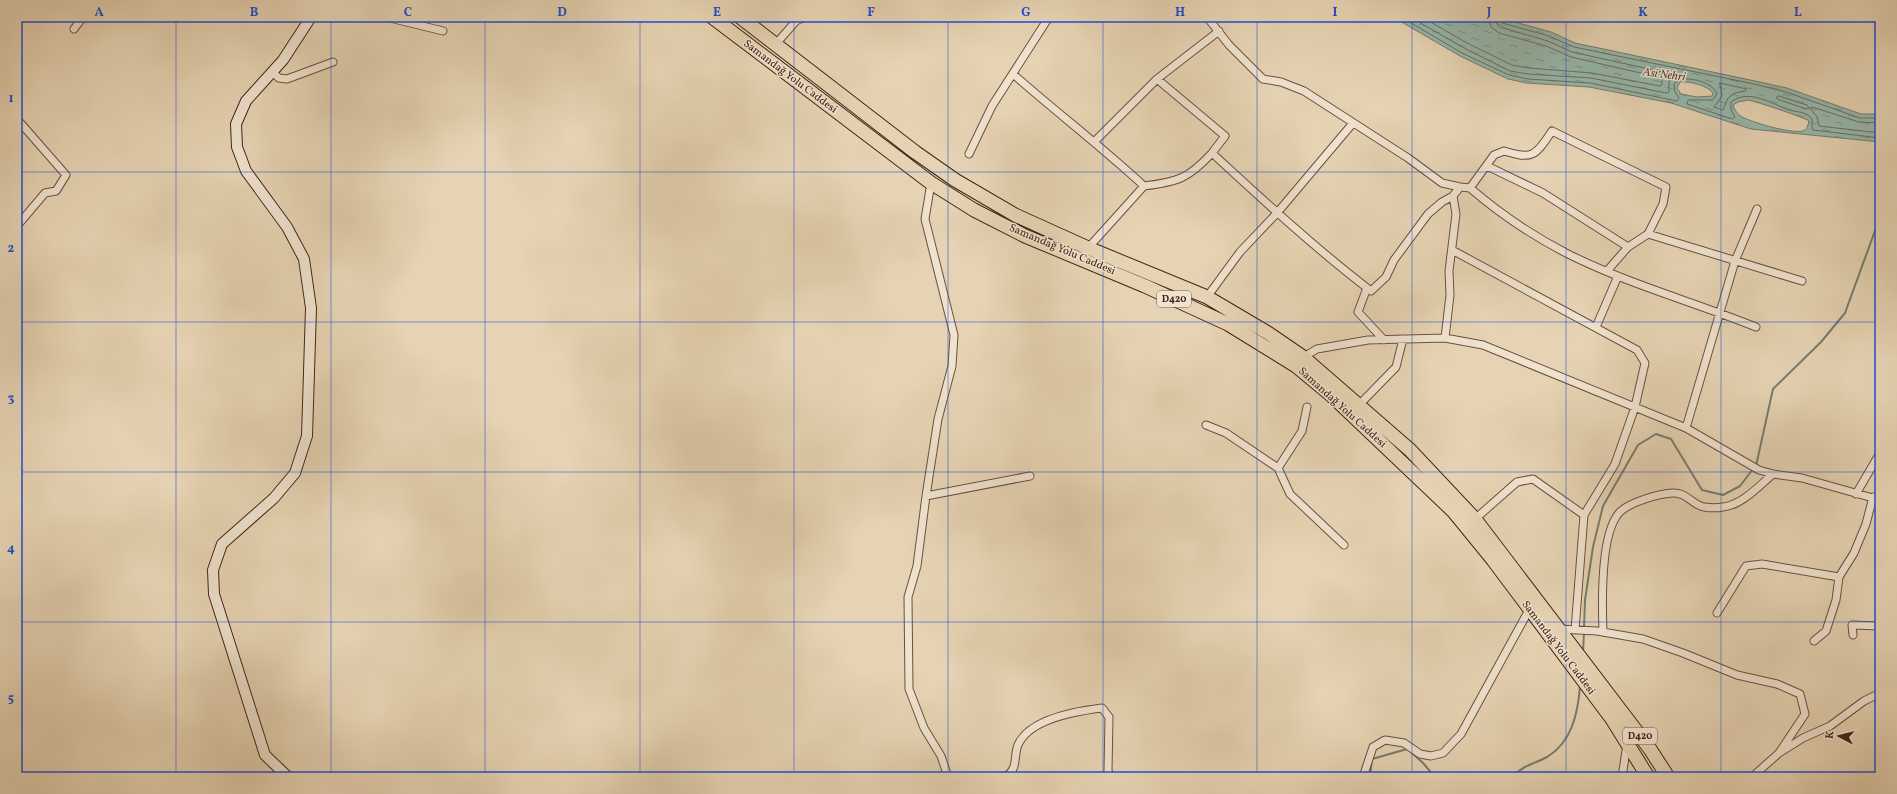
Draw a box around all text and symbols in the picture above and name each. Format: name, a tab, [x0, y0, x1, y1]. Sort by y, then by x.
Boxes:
text: A	[94, 4, 104, 22]
text: B	[250, 4, 259, 22]
text: C	[404, 4, 412, 22]
text: D	[557, 4, 567, 22]
text: E	[713, 4, 721, 22]
text: F	[867, 4, 875, 22]
text: G	[1021, 4, 1031, 22]
text: H	[1175, 4, 1185, 22]
text: I	[1333, 4, 1338, 22]
text: J	[1486, 4, 1492, 22]
text: K	[1638, 4, 1648, 22]
text: L	[1794, 4, 1802, 22]
street label: Samandağ Yolu Caddesi	[740, 37, 840, 117]
water label: Asi Nehri	[1641, 64, 1687, 86]
text: 1	[8, 90, 14, 108]
street label: Samandağ Yolu Caddesi	[1007, 221, 1117, 279]
text: 2	[8, 240, 15, 258]
road number: D420	[1157, 291, 1191, 307]
street label: Samandağ Yolu Caddesi	[1295, 364, 1389, 452]
text: 3	[8, 390, 15, 408]
text: 4	[7, 540, 15, 558]
street label: Samandağ Yolu Caddesi	[1518, 598, 1598, 698]
text: 5	[8, 690, 14, 708]
north arrow	[1819, 716, 1859, 756]
road number: D420	[1623, 728, 1657, 744]
text: K	[1823, 730, 1838, 740]

